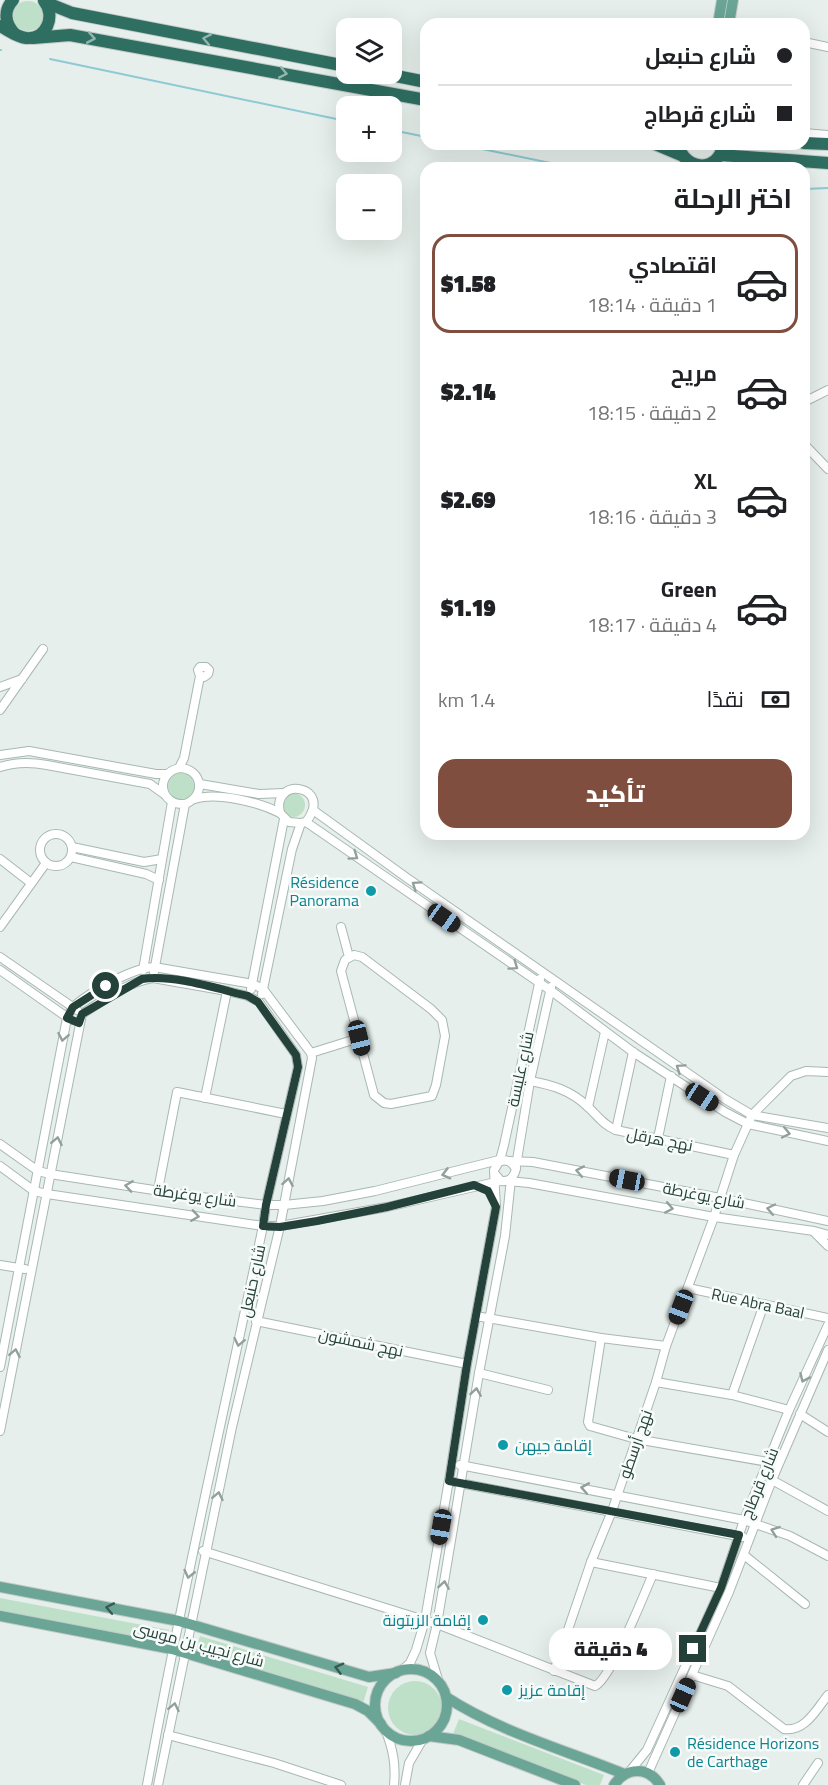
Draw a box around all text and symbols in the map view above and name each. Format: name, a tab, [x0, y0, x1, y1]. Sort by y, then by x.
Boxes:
map controls	[336, 18, 402, 240]
button: layers	[336, 18, 402, 84]
one-way arrow	[85, 31, 95, 44]
one-way arrow	[202, 33, 212, 46]
text: شارع حنبعل	[645, 39, 756, 73]
one-way arrow	[277, 66, 287, 79]
button: +	[336, 96, 402, 162]
text: شارع قرطاج	[644, 97, 756, 131]
button: −	[336, 174, 402, 240]
text: اختر الرحلة	[674, 177, 792, 218]
text: اقتصادي	[628, 248, 717, 282]
icon: car	[735, 257, 789, 311]
text: $1.58	[441, 267, 496, 301]
text: 1 دقيقة · 18:14	[587, 289, 717, 320]
text: مريح	[671, 356, 717, 390]
icon: car	[735, 365, 789, 419]
text: $2.14	[441, 375, 496, 409]
text: 2 دقيقة · 18:15	[587, 397, 717, 428]
text: XL	[694, 464, 717, 498]
icon: car	[735, 473, 789, 527]
text: $2.69	[441, 483, 496, 517]
text: 3 دقيقة · 18:16	[587, 501, 717, 532]
text: Green	[661, 572, 717, 606]
icon: car	[735, 581, 789, 635]
text: $1.19	[441, 591, 496, 625]
text: 4 دقيقة · 18:17	[587, 609, 717, 640]
text: نقدًا	[706, 682, 744, 716]
icon: cash	[759, 683, 792, 716]
text: 1.4 km	[438, 684, 495, 715]
button: تأكيد	[438, 759, 792, 828]
one-way arrow	[347, 849, 358, 860]
place label: Résidence Panorama	[290, 870, 359, 912]
one-way arrow	[412, 881, 423, 892]
marker: Résidence Panorama	[364, 884, 378, 898]
car	[424, 900, 464, 936]
one-way arrow	[508, 959, 519, 970]
route start	[92, 972, 119, 999]
car	[346, 1018, 372, 1058]
street label: شارع عليسة	[500, 1029, 540, 1109]
one-way arrow	[57, 1032, 70, 1042]
one-way arrow	[676, 1064, 687, 1075]
car	[682, 1080, 722, 1114]
street label: نهج هرقل	[625, 1121, 695, 1157]
one-way arrow	[780, 1125, 790, 1138]
one-way arrow	[50, 1136, 63, 1146]
one-way arrow	[575, 1165, 585, 1178]
one-way arrow	[441, 1166, 451, 1179]
car	[608, 1168, 646, 1192]
street label: شارع يوغرطة	[661, 1175, 747, 1215]
street label: شارع يوغرطة	[152, 1177, 238, 1213]
one-way arrow	[281, 1178, 294, 1188]
one-way arrow	[125, 1180, 134, 1193]
one-way arrow	[663, 1201, 673, 1214]
one-way arrow	[766, 1203, 776, 1216]
one-way arrow	[190, 1209, 200, 1222]
street label: شارع حنبعل	[233, 1242, 271, 1320]
street label: Rue Abra Baal	[709, 1281, 807, 1325]
car	[666, 1287, 696, 1327]
street label: نهج شمشون	[316, 1321, 406, 1363]
one-way arrow	[233, 1337, 246, 1347]
one-way arrow	[8, 1348, 21, 1358]
one-way arrow	[799, 1372, 811, 1383]
one-way arrow	[469, 1388, 481, 1397]
street label: نهج أرسطو	[612, 1406, 658, 1482]
place label: إقامة جيهن	[515, 1433, 592, 1457]
marker: إقامة جيهن	[496, 1438, 510, 1452]
street label: شارع قرطاج	[734, 1444, 784, 1522]
one-way arrow	[581, 1483, 590, 1495]
one-way arrow	[211, 1491, 224, 1501]
car	[429, 1508, 453, 1546]
one-way arrow	[770, 1525, 781, 1538]
one-way arrow	[184, 1569, 197, 1579]
one-way arrow	[437, 1580, 450, 1590]
one-way arrow	[105, 1602, 115, 1615]
place label: إقامة الزيتونة	[383, 1608, 471, 1632]
marker: إقامة الزيتونة	[476, 1613, 490, 1627]
street label: شارع نجيب بن موسى	[131, 1615, 267, 1673]
callout: 4 دقيقة	[549, 1628, 672, 1670]
text: 4 دقيقة	[574, 1633, 647, 1664]
route end	[679, 1635, 706, 1662]
one-way arrow	[334, 1663, 344, 1676]
car	[667, 1675, 699, 1715]
place label: إقامة عزيز	[518, 1678, 585, 1702]
marker: إقامة عزيز	[500, 1683, 514, 1697]
one-way arrow	[166, 1702, 179, 1712]
place label: Résidence Horizons de Carthage	[687, 1731, 819, 1773]
marker: Résidence Horizons de Carthage	[668, 1745, 682, 1759]

